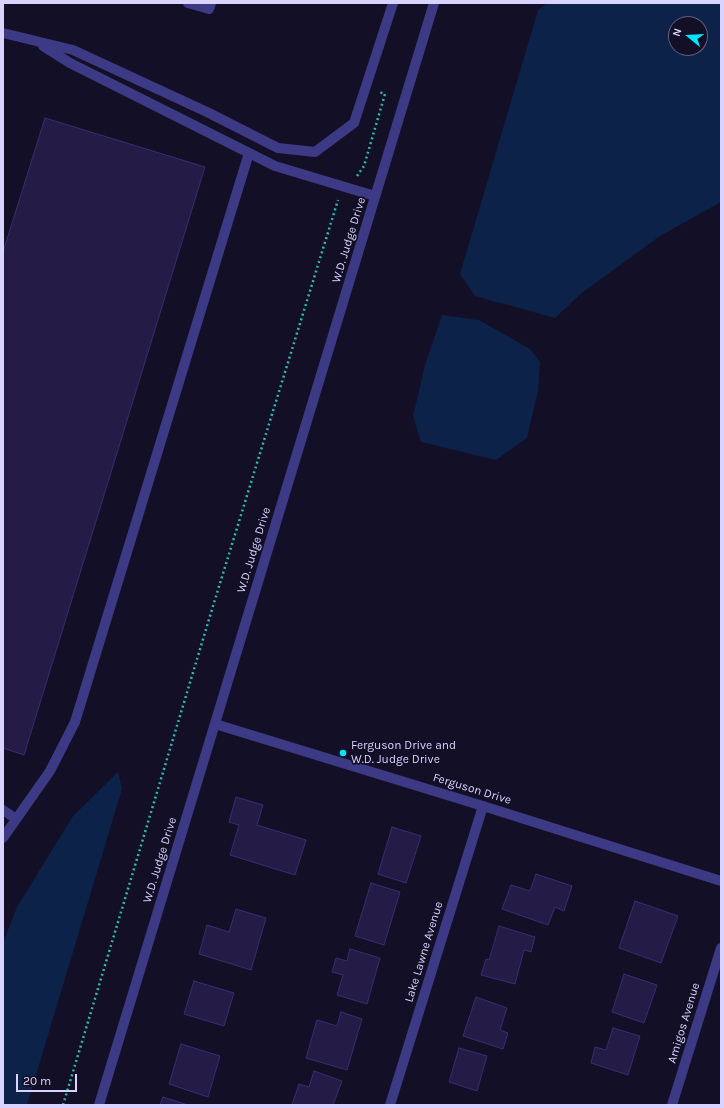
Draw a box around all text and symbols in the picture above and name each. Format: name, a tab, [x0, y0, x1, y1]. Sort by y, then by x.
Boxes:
north arrow	[668, 16, 708, 56]
text: N	[670, 27, 684, 38]
street label: W.D. Judge Drive	[329, 195, 369, 285]
street label: W.D. Judge Drive	[234, 505, 274, 595]
place label: Ferguson Drive and W.D. Judge Drive	[351, 739, 456, 767]
marker: Ferguson Drive and W.D. Judge Drive	[338, 748, 348, 758]
street label: Ferguson Drive	[431, 770, 513, 808]
street label: W.D. Judge Drive	[140, 815, 180, 905]
street label: Lake Lawne Avenue	[402, 900, 446, 1004]
street label: Amigos Avenue	[665, 981, 703, 1065]
scale bar	[18, 1066, 79, 1092]
text: 20 m	[23, 1074, 51, 1088]

